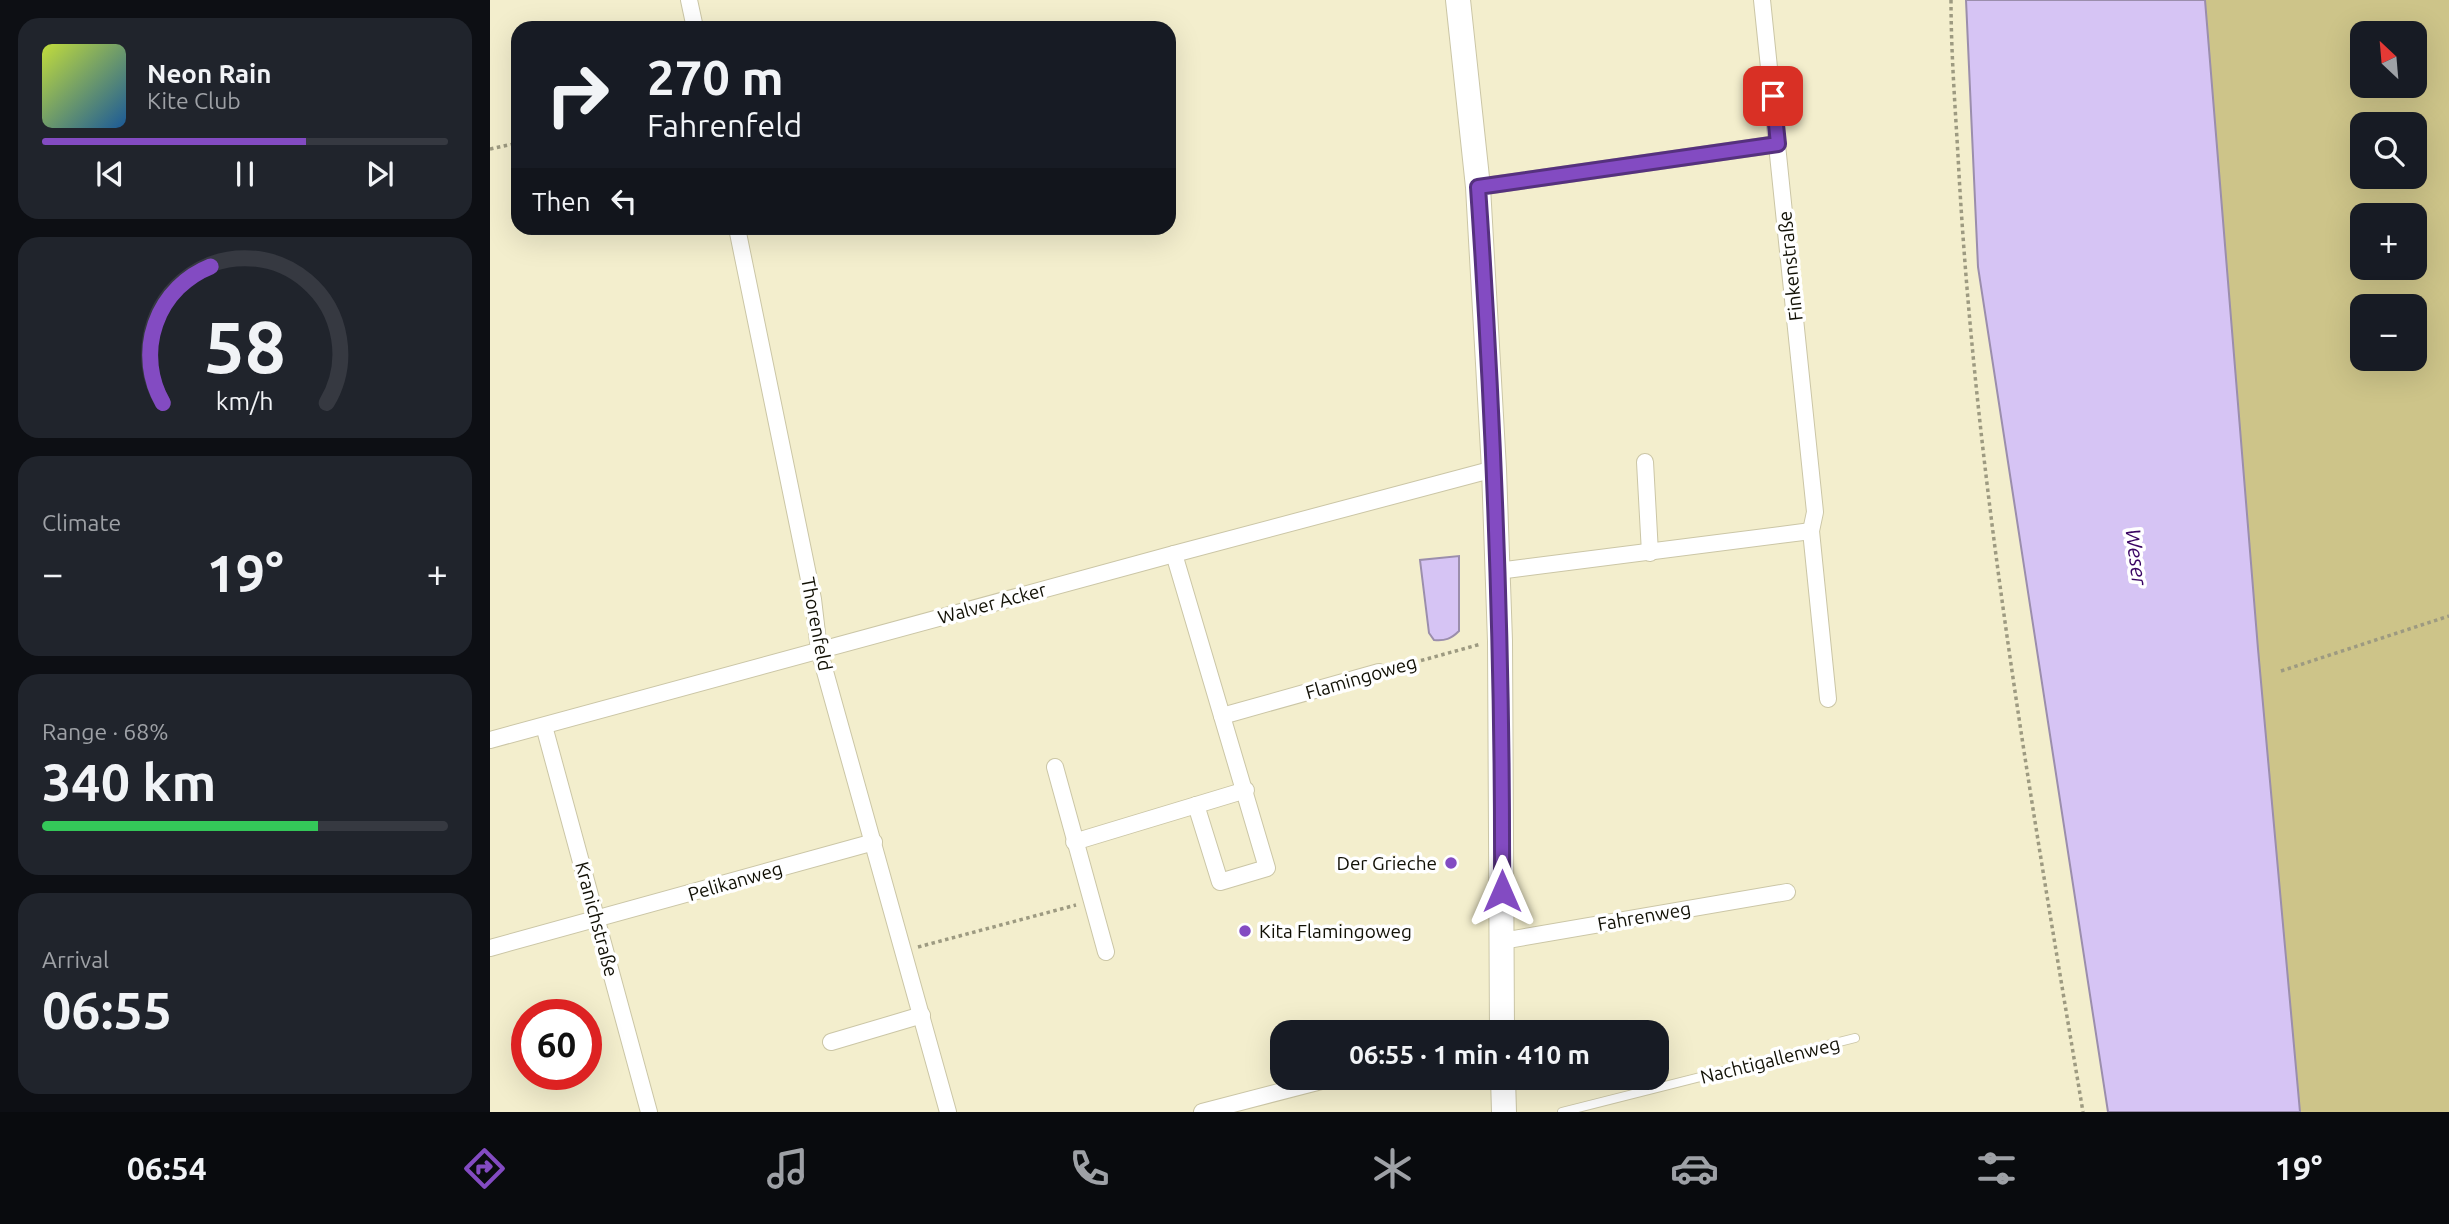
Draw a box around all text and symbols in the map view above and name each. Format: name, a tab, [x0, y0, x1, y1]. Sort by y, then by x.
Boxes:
north arrow	[2350, 21, 2427, 98]
map controls	[2350, 21, 2427, 371]
icon: right	[532, 49, 623, 140]
text: 270 m	[647, 49, 784, 104]
text: Neon Rain	[147, 59, 272, 88]
pin	[1743, 66, 1803, 126]
icon: arrive	[1754, 77, 1792, 115]
text: Kite Club	[147, 88, 241, 113]
text: Fahrenfeld	[647, 107, 802, 143]
button: search	[2350, 112, 2427, 189]
icon: previous	[91, 155, 129, 193]
icon: pause	[226, 155, 264, 193]
icon: next	[361, 155, 399, 193]
icon: left	[605, 182, 643, 220]
text: Then	[532, 187, 591, 216]
button: +	[2350, 203, 2427, 280]
street label: Finkenstraße	[1773, 210, 1807, 322]
button: −	[2350, 294, 2427, 371]
text: 58	[204, 306, 286, 388]
text: km/h	[216, 387, 274, 415]
text: Climate	[42, 510, 121, 535]
water label: Weser	[2122, 527, 2152, 587]
text: 19°	[206, 544, 284, 602]
text: −	[42, 552, 63, 594]
text: +	[427, 552, 448, 594]
street label: Thorenfeld	[797, 575, 837, 673]
street label: Walver Acker	[935, 578, 1049, 628]
street label: Flamingoweg	[1303, 651, 1419, 703]
text: Range · 68%	[42, 719, 169, 744]
text: 340 km	[42, 753, 216, 811]
place label: Der Grieche	[1336, 852, 1437, 874]
position arrow	[1465, 854, 1539, 928]
marker: Der Grieche	[1443, 855, 1459, 871]
street label: Pelikanweg	[685, 857, 785, 905]
street label: Kranichstraße	[571, 859, 623, 979]
street label: Fahrenweg	[1596, 897, 1692, 935]
place label: Kita Flamingoweg	[1259, 920, 1412, 942]
marker: Kita Flamingoweg	[1237, 923, 1253, 939]
text: Arrival	[42, 947, 109, 972]
text: 06:55	[42, 981, 172, 1039]
speed limit sign: 60	[511, 999, 602, 1090]
street label: Nachtigallenweg	[1698, 1032, 1842, 1088]
text: 06:55 · 1 min · 410 m	[1349, 1040, 1590, 1069]
icon: directions	[460, 1144, 509, 1193]
icon: music	[763, 1144, 812, 1193]
icon: phone	[1065, 1144, 1114, 1193]
icon: climate	[1368, 1144, 1417, 1193]
icon: car	[1670, 1144, 1719, 1193]
icon: filters	[1972, 1144, 2021, 1193]
text: 06:54	[127, 1150, 207, 1186]
text: 19°	[2275, 1150, 2322, 1186]

